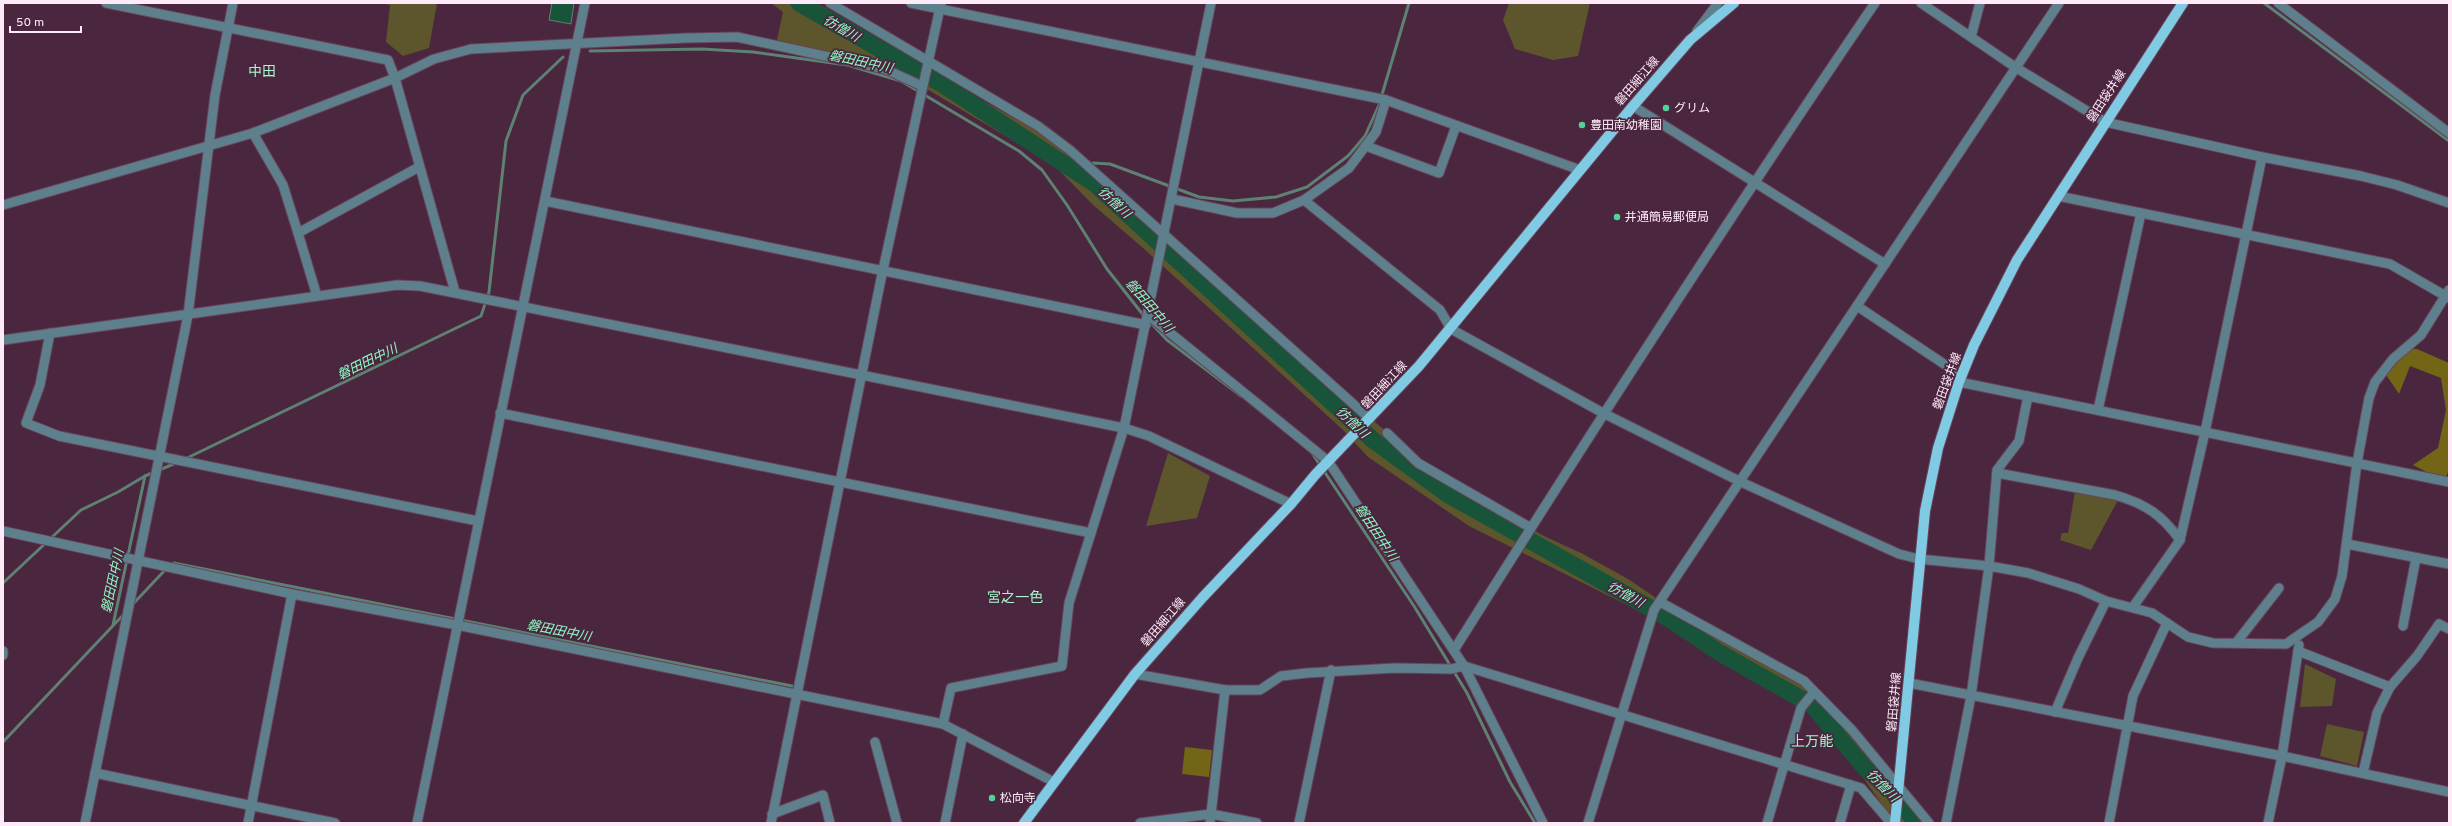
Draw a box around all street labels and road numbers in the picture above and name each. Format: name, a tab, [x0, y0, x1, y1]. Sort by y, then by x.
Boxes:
street label: 磐田細江線	[1612, 54, 1663, 110]
street label: 磐田袋井線	[2084, 67, 2130, 126]
street label: 磐田袋井線	[1930, 350, 1966, 412]
street label: 磐田細江線	[1358, 358, 1411, 413]
street label: 磐田細江線	[1138, 595, 1189, 651]
street label: 磐田袋井線	[1884, 671, 1906, 733]

